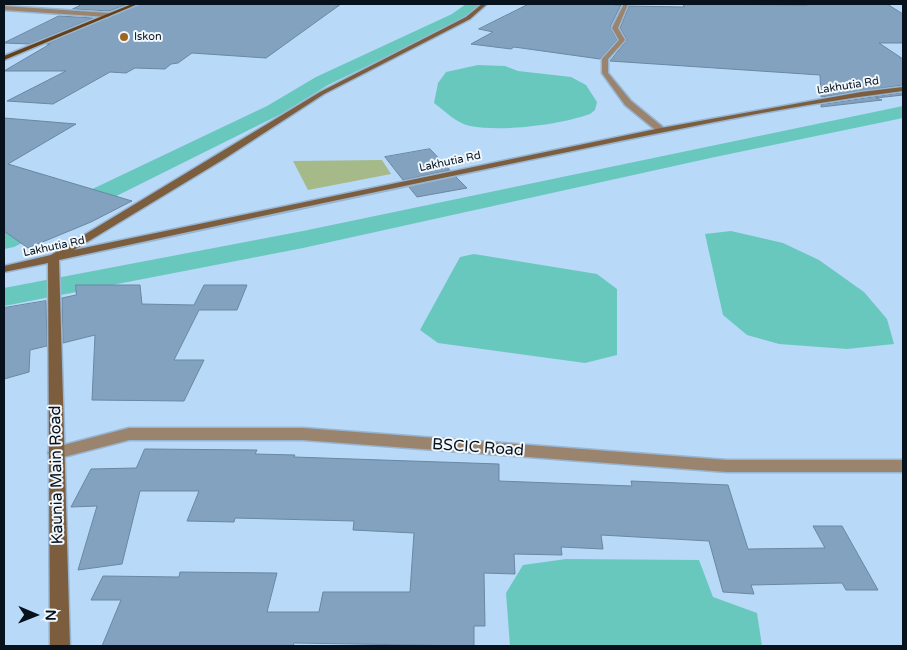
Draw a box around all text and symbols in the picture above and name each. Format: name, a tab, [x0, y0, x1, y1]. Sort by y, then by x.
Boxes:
place label: Iskon	[134, 30, 162, 44]
marker: Iskon	[118, 31, 130, 43]
street label: Lakhutia Rd	[816, 75, 880, 97]
street label: Lakhutia Rd	[418, 149, 482, 175]
street label: Lakhutia Rd	[22, 234, 86, 260]
street label: Kaunia Main Road	[46, 405, 68, 545]
street label: BSCIC Road	[431, 435, 525, 461]
north arrow	[10, 590, 60, 640]
text: N	[42, 609, 59, 621]

